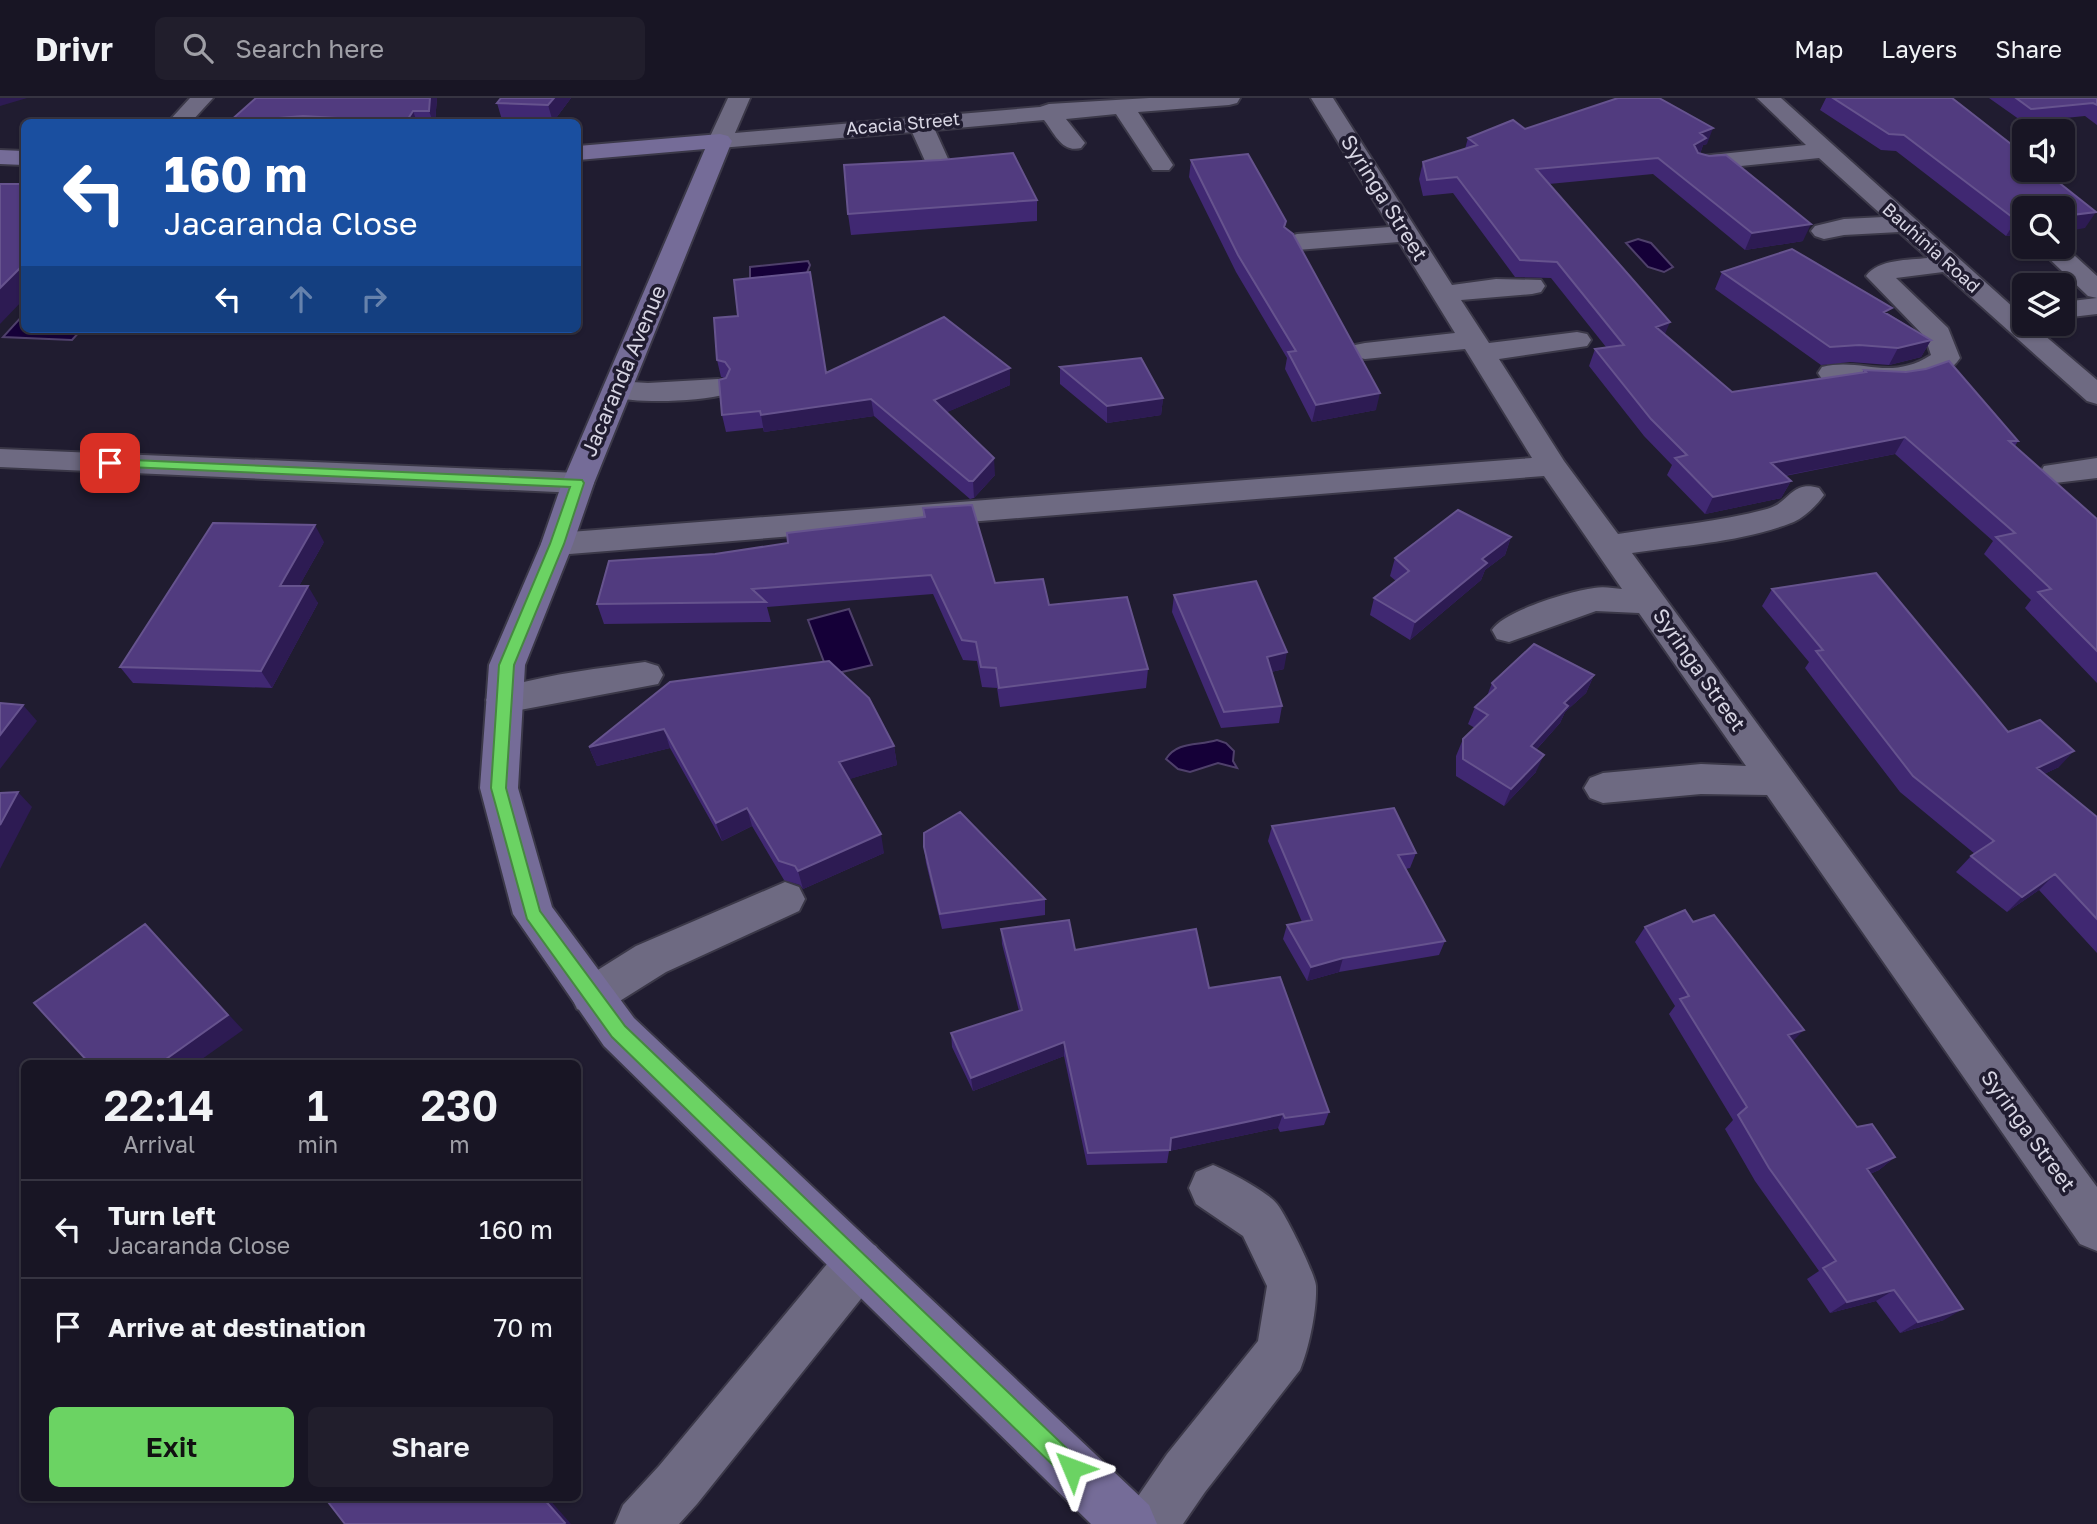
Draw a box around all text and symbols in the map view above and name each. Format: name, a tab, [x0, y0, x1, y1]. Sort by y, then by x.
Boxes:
search box	[155, 17, 645, 80]
text: Drivr	[35, 29, 113, 68]
icon: search	[179, 29, 217, 67]
text: Search here	[235, 33, 384, 64]
text: Map	[1794, 34, 1843, 63]
text: Layers	[1881, 34, 1957, 63]
text: Share	[1995, 34, 2062, 63]
street label: Acacia Street	[845, 107, 961, 139]
map controls	[2012, 119, 2075, 336]
button: sound	[2012, 119, 2075, 182]
street label: Syringa Street	[1336, 130, 1434, 265]
text: 160 m	[164, 144, 307, 203]
icon: left	[49, 147, 140, 238]
button: search	[2012, 196, 2075, 259]
street label: Bauhinia Road	[1878, 198, 1985, 297]
text: Jacaranda Close	[164, 204, 417, 242]
button: layers	[2012, 273, 2075, 336]
icon: left	[209, 280, 247, 318]
icon: ahead	[282, 280, 320, 318]
icon: right	[355, 280, 393, 318]
street label: Jacaranda Avenue	[575, 281, 671, 460]
pin	[80, 433, 140, 493]
icon: arrive	[91, 444, 129, 482]
street label: Syringa Street	[1648, 603, 1752, 736]
street label: Syringa Street	[1976, 1065, 2082, 1196]
text: 22:14	[104, 1080, 215, 1130]
text: 1	[307, 1080, 328, 1130]
text: 230	[421, 1080, 498, 1130]
text: Arrival	[123, 1130, 195, 1158]
text: min	[297, 1130, 338, 1158]
text: m	[449, 1130, 470, 1158]
text: Turn left	[108, 1200, 216, 1231]
icon: left	[49, 1210, 87, 1248]
text: 160 m	[479, 1214, 553, 1245]
text: Jacaranda Close	[108, 1231, 290, 1259]
icon: arrive	[49, 1308, 87, 1346]
text: Arrive at destination	[108, 1312, 366, 1343]
text: 70 m	[494, 1312, 553, 1343]
button: Exit	[49, 1407, 294, 1487]
button: Share	[308, 1407, 553, 1487]
position arrow	[1035, 1431, 1109, 1505]

